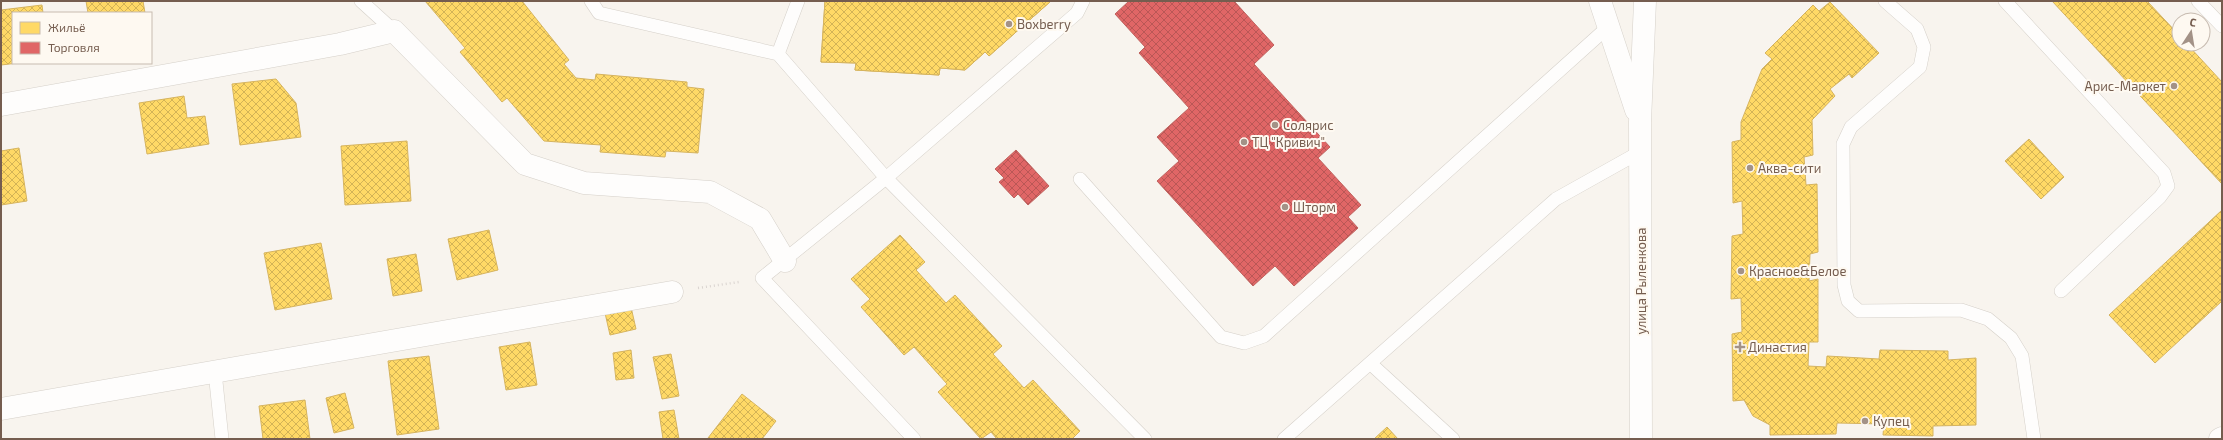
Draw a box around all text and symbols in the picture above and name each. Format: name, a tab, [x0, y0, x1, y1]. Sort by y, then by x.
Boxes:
legend	[12, 12, 152, 64]
north arrow	[2171, 12, 2211, 52]
text: С	[2189, 15, 2198, 29]
place label: Boxberry	[1017, 16, 1071, 32]
marker: Boxberry	[1004, 19, 1014, 29]
text: Жильё	[48, 20, 85, 34]
text: Торговля	[48, 40, 100, 54]
place label: Арис-Маркет	[2085, 78, 2167, 94]
marker: Арис-Маркет	[2169, 81, 2179, 91]
place label: Солярис	[1283, 117, 1334, 133]
marker: Солярис	[1270, 120, 1280, 130]
place label: ТЦ "Кривич"	[1252, 134, 1325, 150]
marker: ТЦ "Кривич"	[1239, 137, 1249, 147]
place label: Аква-сити	[1758, 160, 1821, 176]
marker: Аква-сити	[1745, 163, 1755, 173]
place label: Шторм	[1293, 199, 1336, 215]
marker: Шторм	[1280, 202, 1290, 212]
street label: улица Рыленкова	[1633, 228, 1649, 334]
place label: Красное&Белое	[1749, 263, 1847, 279]
marker: Красное&Белое	[1736, 266, 1746, 276]
place label: Династия	[1748, 339, 1807, 355]
marker: Династия	[1735, 342, 1745, 352]
place label: Купец	[1873, 413, 1910, 429]
marker: Купец	[1860, 416, 1870, 426]

